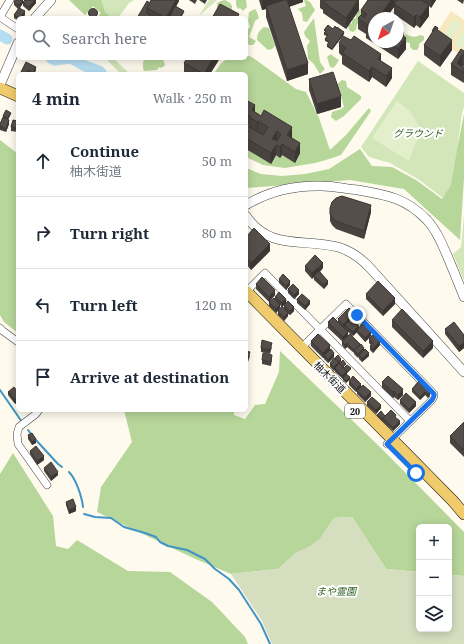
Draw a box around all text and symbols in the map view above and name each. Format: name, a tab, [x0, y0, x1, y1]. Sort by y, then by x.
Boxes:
north arrow	[368, 12, 404, 48]
search box	[16, 16, 248, 60]
icon: search	[30, 27, 52, 49]
text: Search here	[62, 28, 147, 48]
text: 4 min	[32, 87, 80, 110]
text: Walk · 250 m	[153, 89, 232, 107]
park label: グラウンド	[393, 126, 444, 140]
text: Continue	[70, 141, 139, 161]
icon: ahead	[32, 150, 54, 172]
text: 50 m	[202, 152, 232, 170]
text: 柚木街道	[70, 162, 122, 180]
icon: right	[32, 222, 54, 244]
text: Turn right	[70, 223, 149, 243]
text: 80 m	[202, 224, 232, 242]
icon: left	[32, 294, 54, 316]
text: Turn left	[70, 295, 138, 315]
text: 120 m	[195, 296, 232, 314]
route end	[348, 306, 366, 324]
street label: 柚木街道	[311, 358, 349, 396]
icon: arrive	[32, 366, 54, 388]
text: Arrive at destination	[70, 367, 229, 387]
road number: 20	[345, 404, 365, 418]
route start	[407, 464, 425, 482]
map controls	[416, 524, 452, 632]
button: +	[416, 524, 452, 560]
button: −	[416, 560, 452, 596]
park label: まや霊園	[316, 584, 358, 598]
button: layers	[416, 596, 452, 632]

